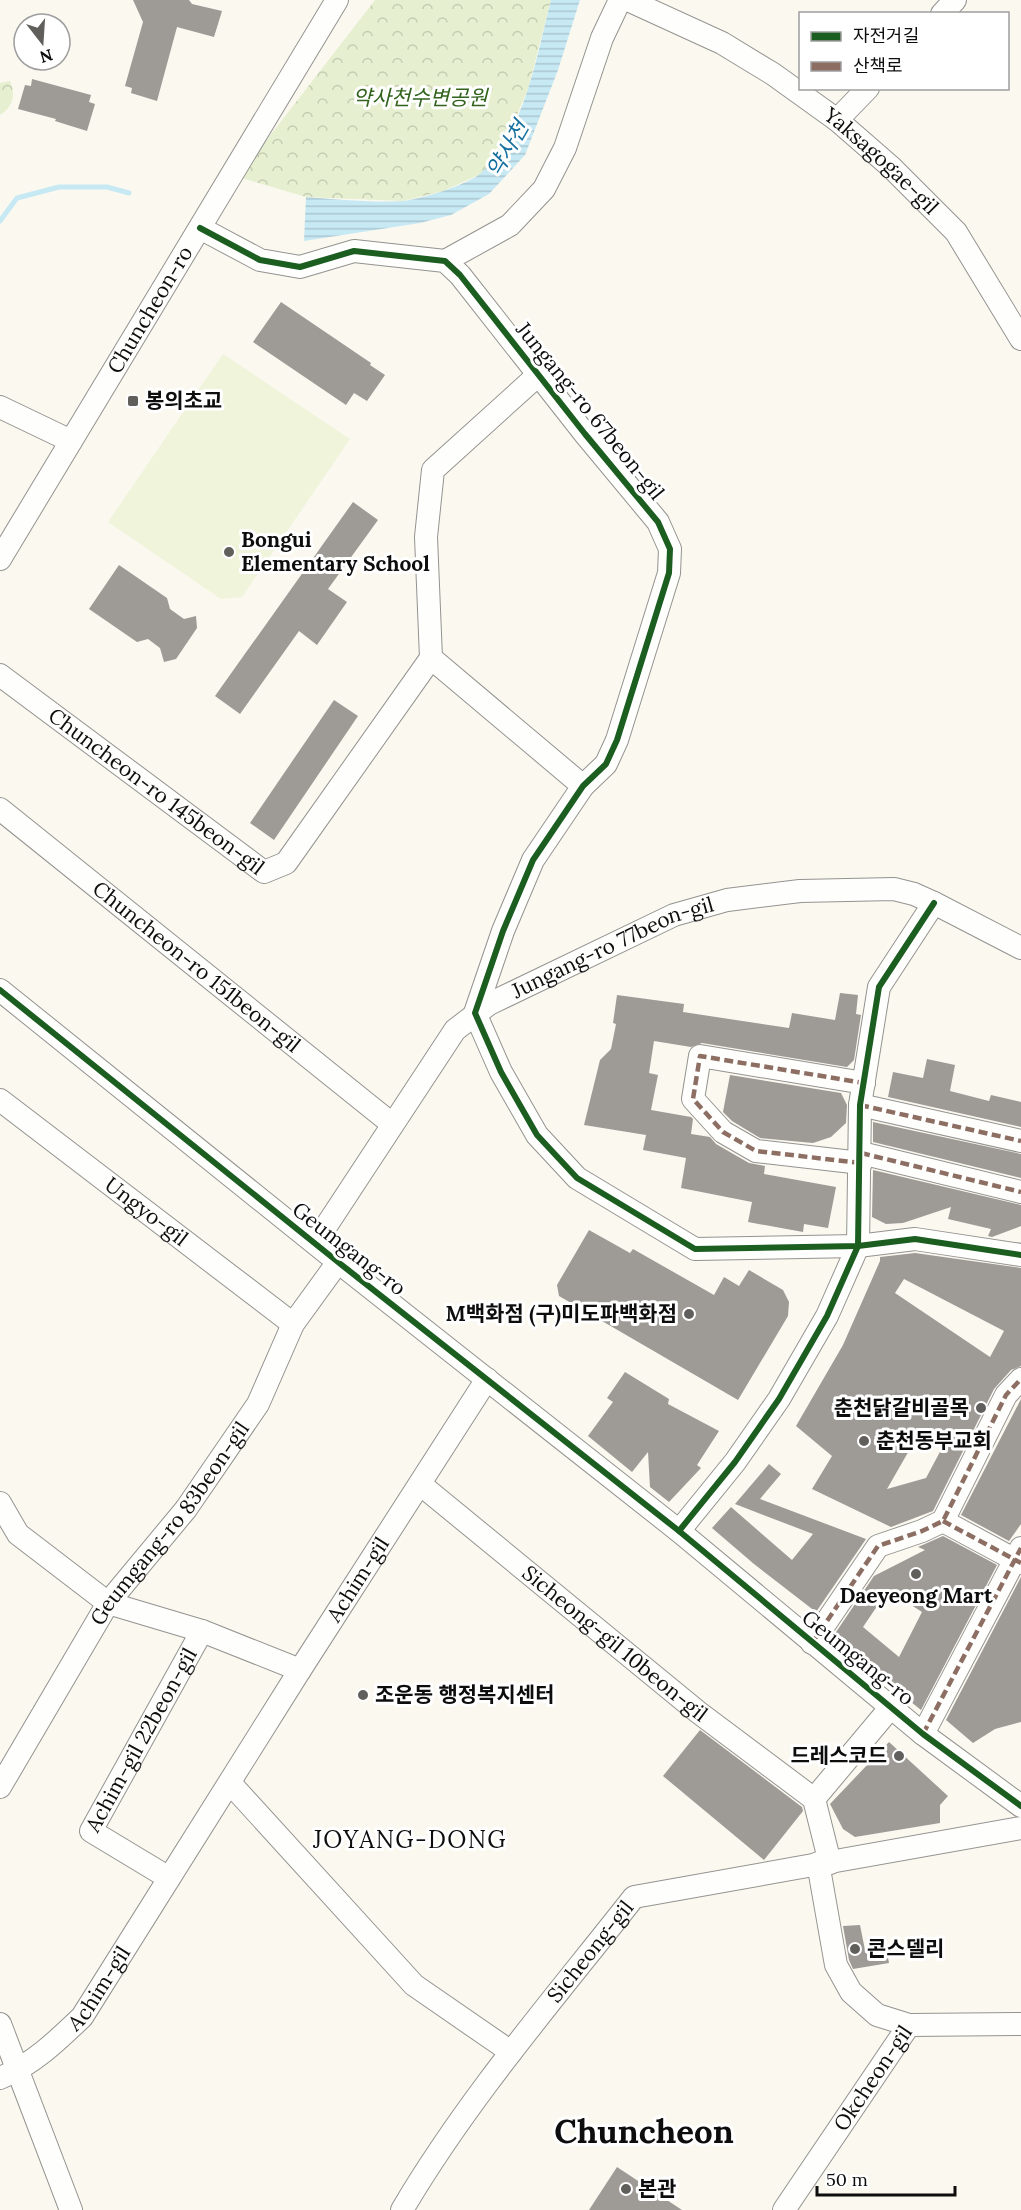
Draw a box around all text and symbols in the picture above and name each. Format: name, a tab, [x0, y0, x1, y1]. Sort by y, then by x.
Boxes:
north arrow	[12, 12, 72, 72]
legend	[799, 12, 1009, 90]
text: 자전거길	[853, 24, 919, 47]
text: N	[38, 45, 55, 68]
text: 산책로	[853, 54, 903, 77]
park label: 약사천수변공원	[352, 84, 489, 111]
street label: Yaksagogae-gil	[818, 100, 945, 220]
water label: 약사천	[480, 113, 536, 182]
street label: Chuncheon-ro	[101, 241, 199, 378]
street label: Jungang-ro 67beon-gil	[510, 315, 670, 505]
place label: 봉의초교	[145, 387, 222, 414]
marker: 봉의초교	[126, 394, 140, 408]
place label: Bongui Elementary School	[241, 526, 430, 577]
marker: Bongui Elementary School	[222, 545, 236, 559]
street label: Chuncheon-ro 145beon-gil	[43, 702, 270, 881]
street label: Chuncheon-ro 151beon-gil	[87, 875, 306, 1058]
street label: Jungang-ro 77beon-gil	[506, 890, 717, 1005]
street label: Ungyo-gil	[99, 1171, 194, 1252]
street label: Geumgang-ro	[287, 1196, 412, 1301]
place label: M백화점 (구)미도파백화점	[445, 1300, 677, 1327]
marker: M백화점 (구)미도파백화점	[682, 1307, 696, 1321]
place label: 춘천닭갈비골목	[834, 1394, 969, 1421]
marker: 춘천닭갈비골목	[974, 1401, 988, 1415]
street label: Geumgang-ro 83beon-gil	[84, 1416, 255, 1630]
place label: 춘천동부교회	[876, 1427, 992, 1454]
marker: 춘천동부교회	[857, 1434, 871, 1448]
street label: Achim-gil	[320, 1532, 395, 1628]
street label: Sicheong-gil 10beon-gil	[517, 1559, 713, 1728]
marker: Daeyeong Mart	[909, 1567, 923, 1581]
place label: Daeyeong Mart	[839, 1582, 993, 1609]
street label: Geumgang-ro	[797, 1604, 920, 1711]
street label: Achim-gil 22beon-gil	[79, 1643, 203, 1838]
place label: 조운동 행정복지센터	[375, 1681, 554, 1708]
marker: 조운동 행정복지센터	[356, 1688, 370, 1702]
place label: 드레스코드	[790, 1742, 887, 1769]
marker: 드레스코드	[892, 1749, 906, 1763]
district label: JOYANG-DONG	[312, 1824, 507, 1855]
street label: Sicheong-gil	[541, 1895, 639, 2008]
place label: 콘스델리	[867, 1935, 944, 1962]
street label: Achim-gil	[61, 1941, 136, 2037]
marker: 콘스델리	[848, 1942, 862, 1956]
street label: Okcheon-gil	[827, 2020, 918, 2136]
district label: Chuncheon	[554, 2110, 734, 2152]
scale bar	[817, 2159, 955, 2197]
text: 50 m	[826, 2168, 868, 2191]
place label: 본관	[638, 2175, 677, 2202]
marker: 본관	[619, 2182, 633, 2196]

